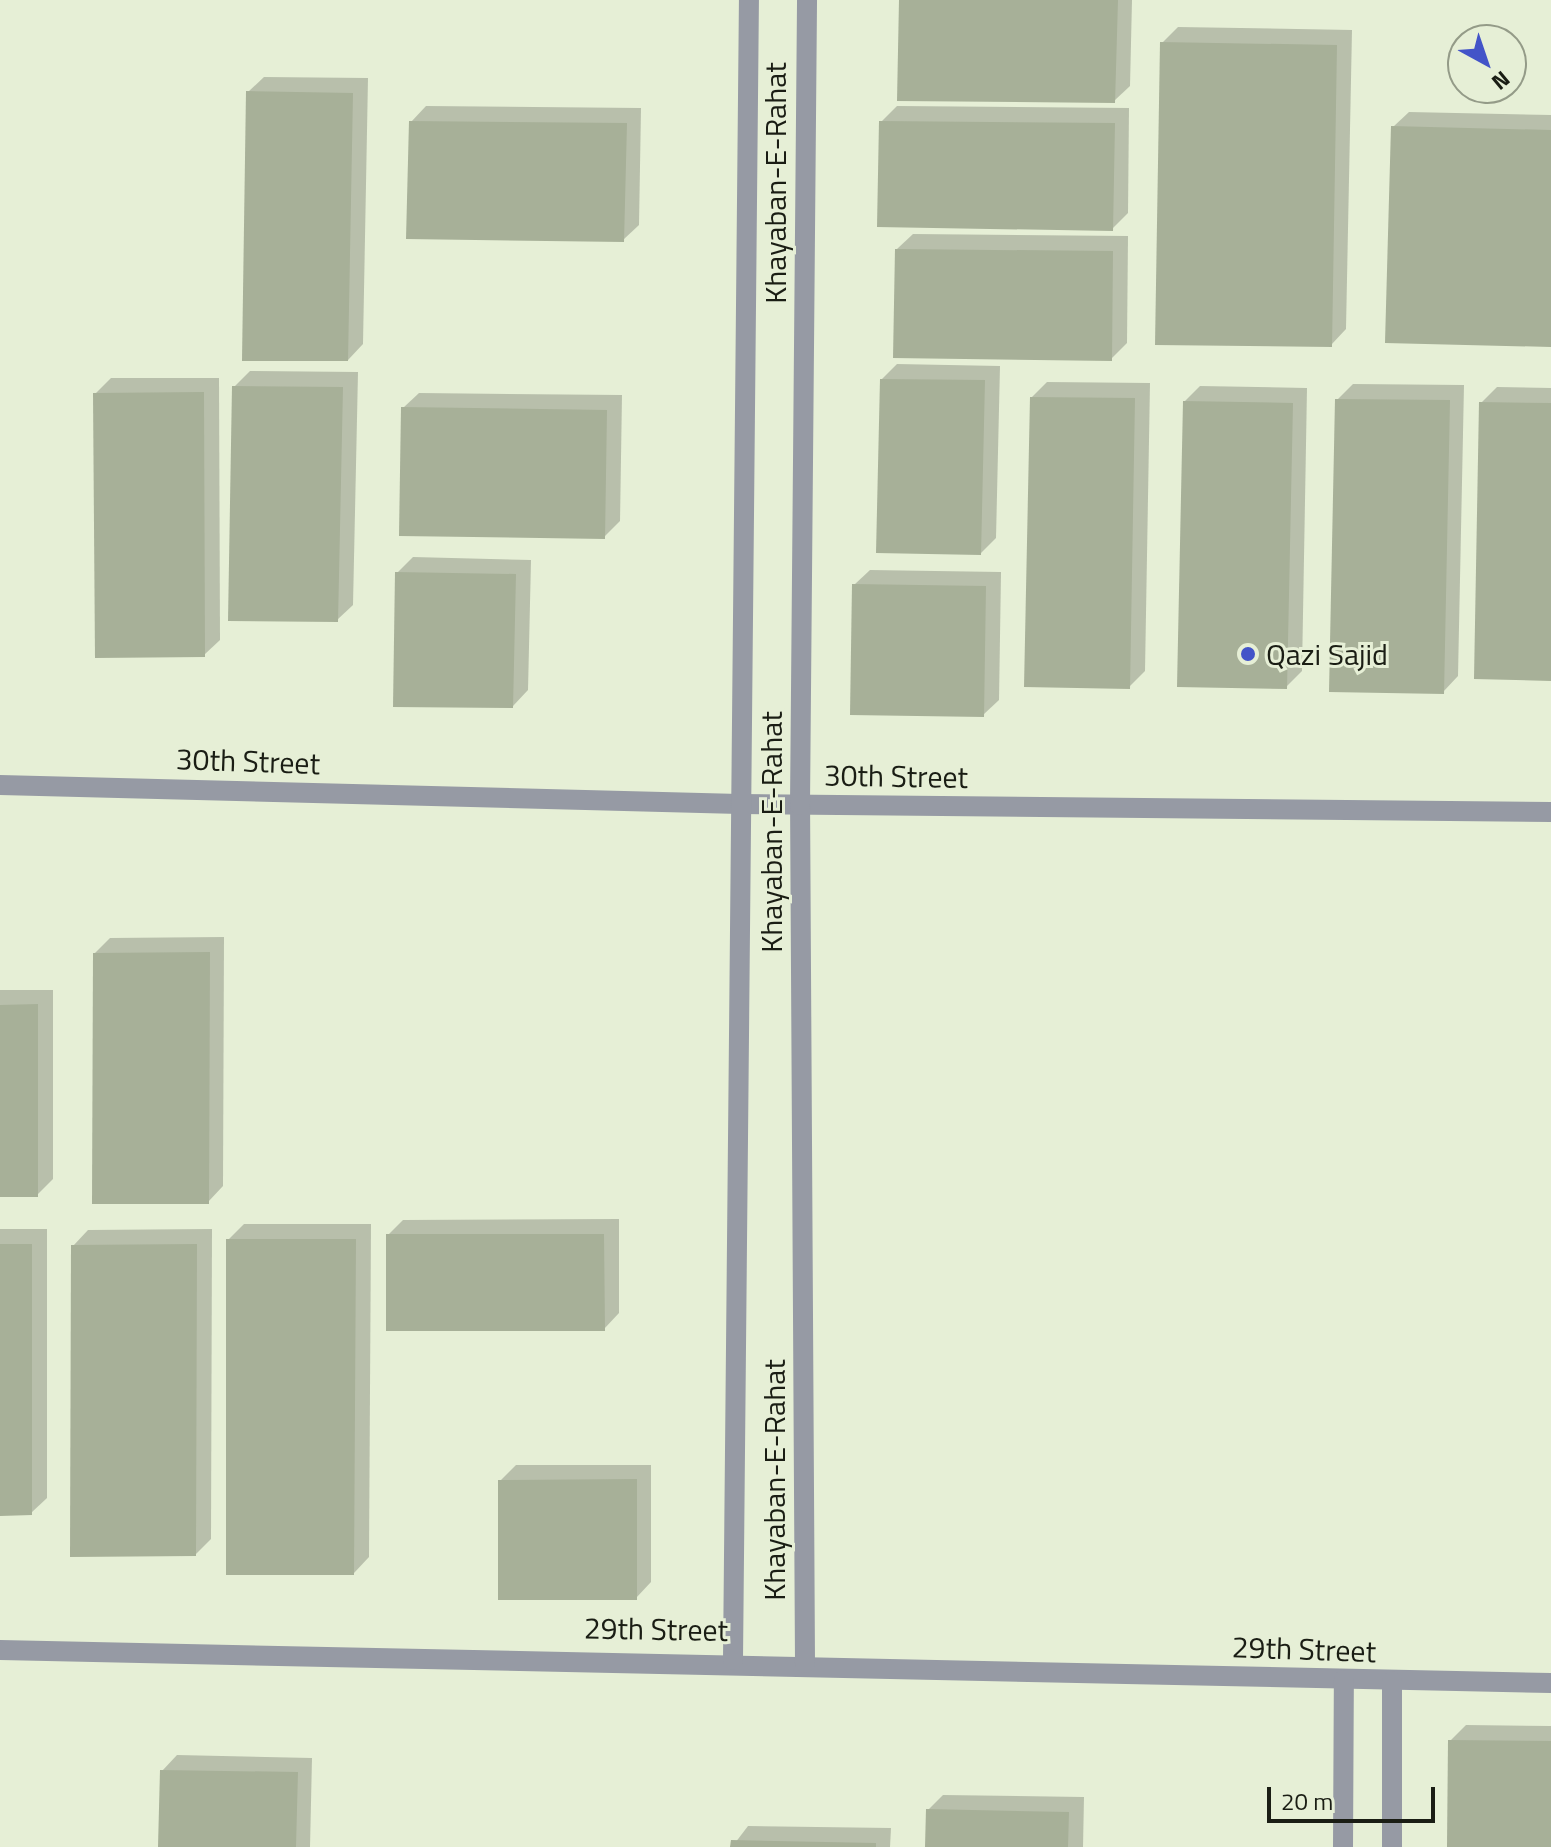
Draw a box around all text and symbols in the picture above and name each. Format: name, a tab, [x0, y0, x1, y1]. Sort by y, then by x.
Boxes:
north arrow	[1447, 24, 1527, 104]
street label: Khayaban-E-Rahat	[757, 62, 793, 304]
text: N	[1484, 63, 1518, 99]
place label: Qazi Sajid	[1266, 636, 1388, 672]
marker: Qazi Sajid	[1237, 643, 1259, 665]
street label: Khayaban-E-Rahat	[753, 711, 789, 953]
street label: 30th Street	[175, 740, 321, 782]
street label: 30th Street	[824, 757, 968, 795]
street label: Khayaban-E-Rahat	[756, 1359, 792, 1601]
street label: 29th Street	[584, 1610, 728, 1648]
street label: 29th Street	[1231, 1628, 1377, 1670]
scale bar	[1271, 1771, 1439, 1821]
text: 20 m	[1281, 1783, 1333, 1819]

